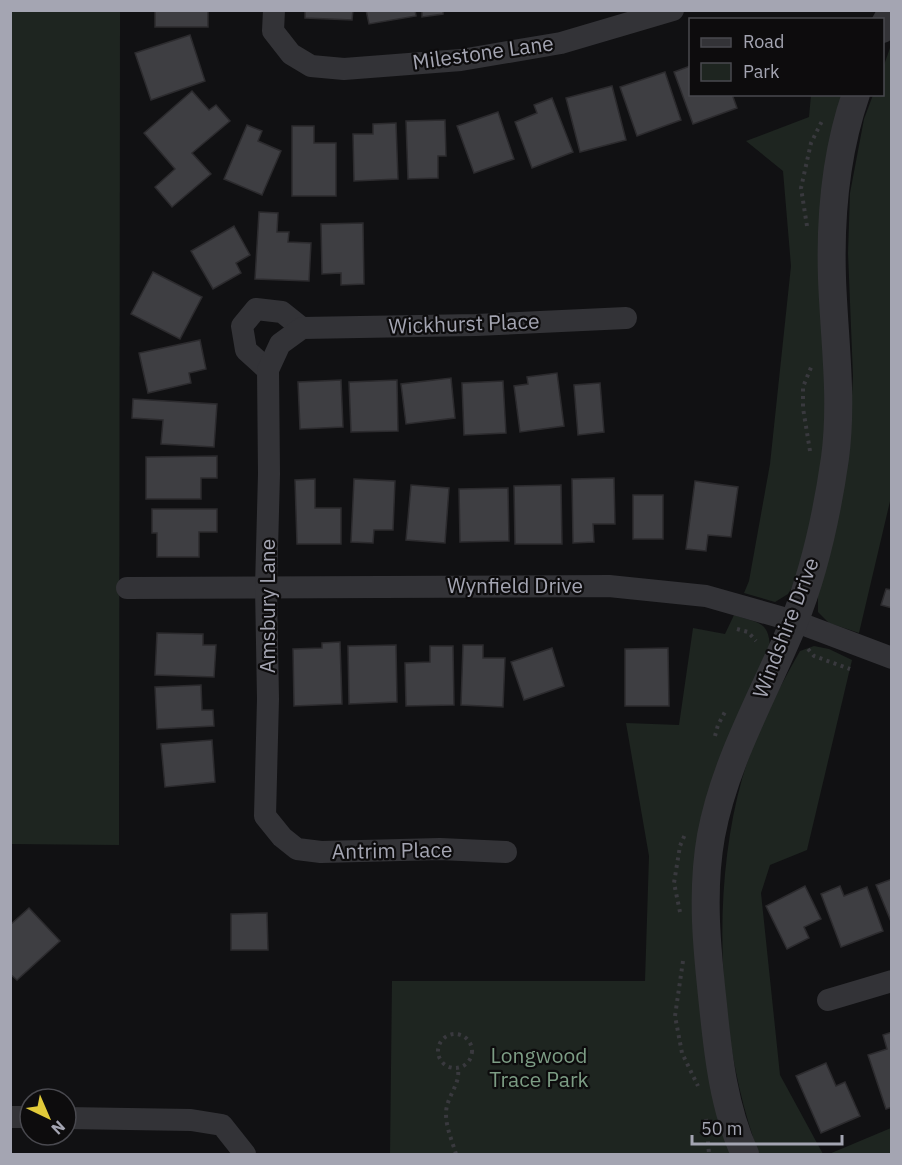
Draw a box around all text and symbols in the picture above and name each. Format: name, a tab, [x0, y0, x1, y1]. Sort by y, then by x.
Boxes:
legend	[689, 18, 884, 96]
street label: Milestone Lane	[410, 28, 555, 76]
text: Road	[743, 30, 784, 53]
text: Park	[743, 60, 780, 83]
street label: Wickhurst Place	[388, 306, 540, 340]
street label: Amsbury Lane	[253, 539, 281, 673]
street label: Windshire Drive	[745, 553, 825, 702]
street label: Wynfield Drive	[447, 571, 583, 599]
street label: Antrim Place	[331, 835, 453, 865]
park label: Longwood Trace Park	[489, 1041, 589, 1093]
north arrow	[18, 1087, 78, 1147]
scale bar	[692, 1108, 842, 1146]
text: N	[47, 1117, 70, 1139]
text: 50 m	[701, 1117, 743, 1140]

